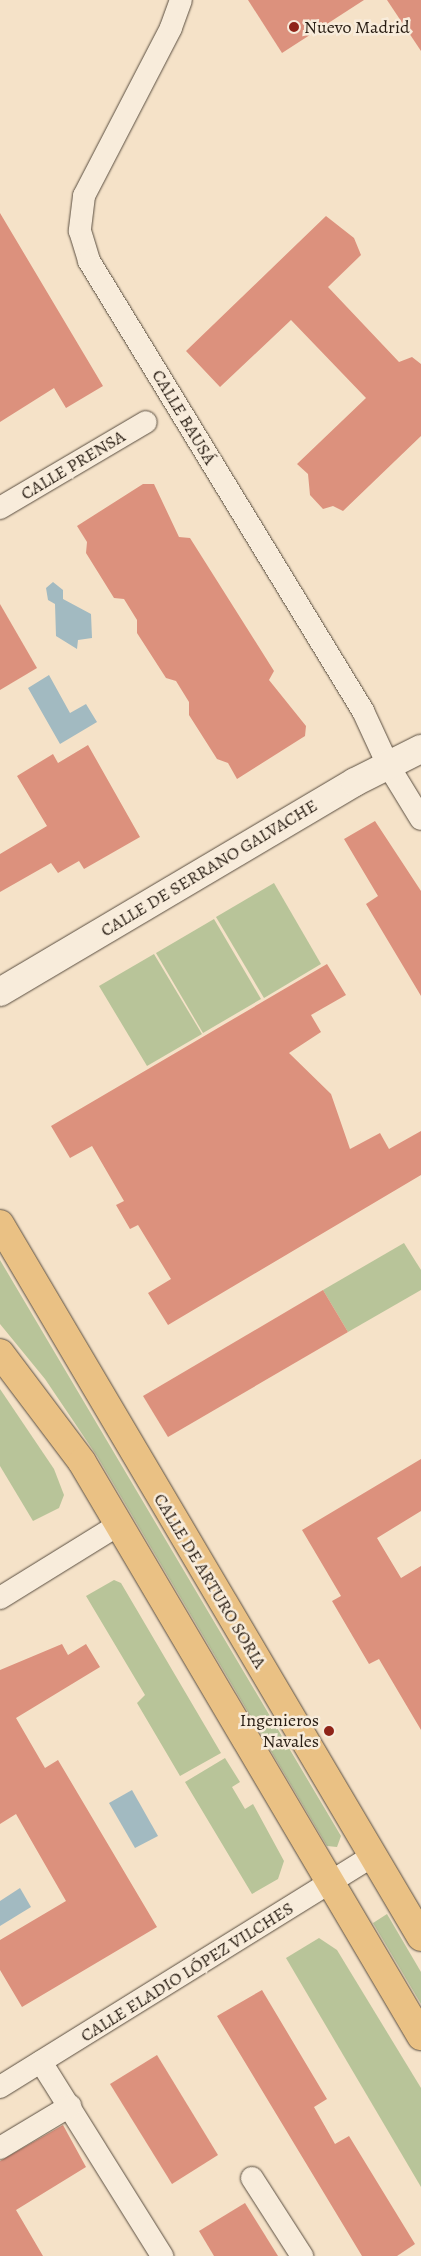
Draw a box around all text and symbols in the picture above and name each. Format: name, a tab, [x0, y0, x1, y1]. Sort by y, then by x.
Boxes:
place label: Nuevo Madrid	[304, 16, 410, 38]
marker: Nuevo Madrid	[288, 21, 300, 33]
street label: CALLE BAUSÁ	[147, 366, 221, 468]
street label: CALLE PRENSA	[17, 425, 129, 505]
street label: CALLE DE SERRANO GALVACHE	[97, 795, 321, 941]
street label: CALLE DE ARTURO SORIA	[149, 1489, 271, 1673]
place label: Ingenieros Navales	[240, 1710, 319, 1752]
marker: Ingenieros Navales	[323, 1725, 335, 1737]
street label: CALLE ELADIO LÓPEZ VILCHES	[77, 1897, 297, 2047]

